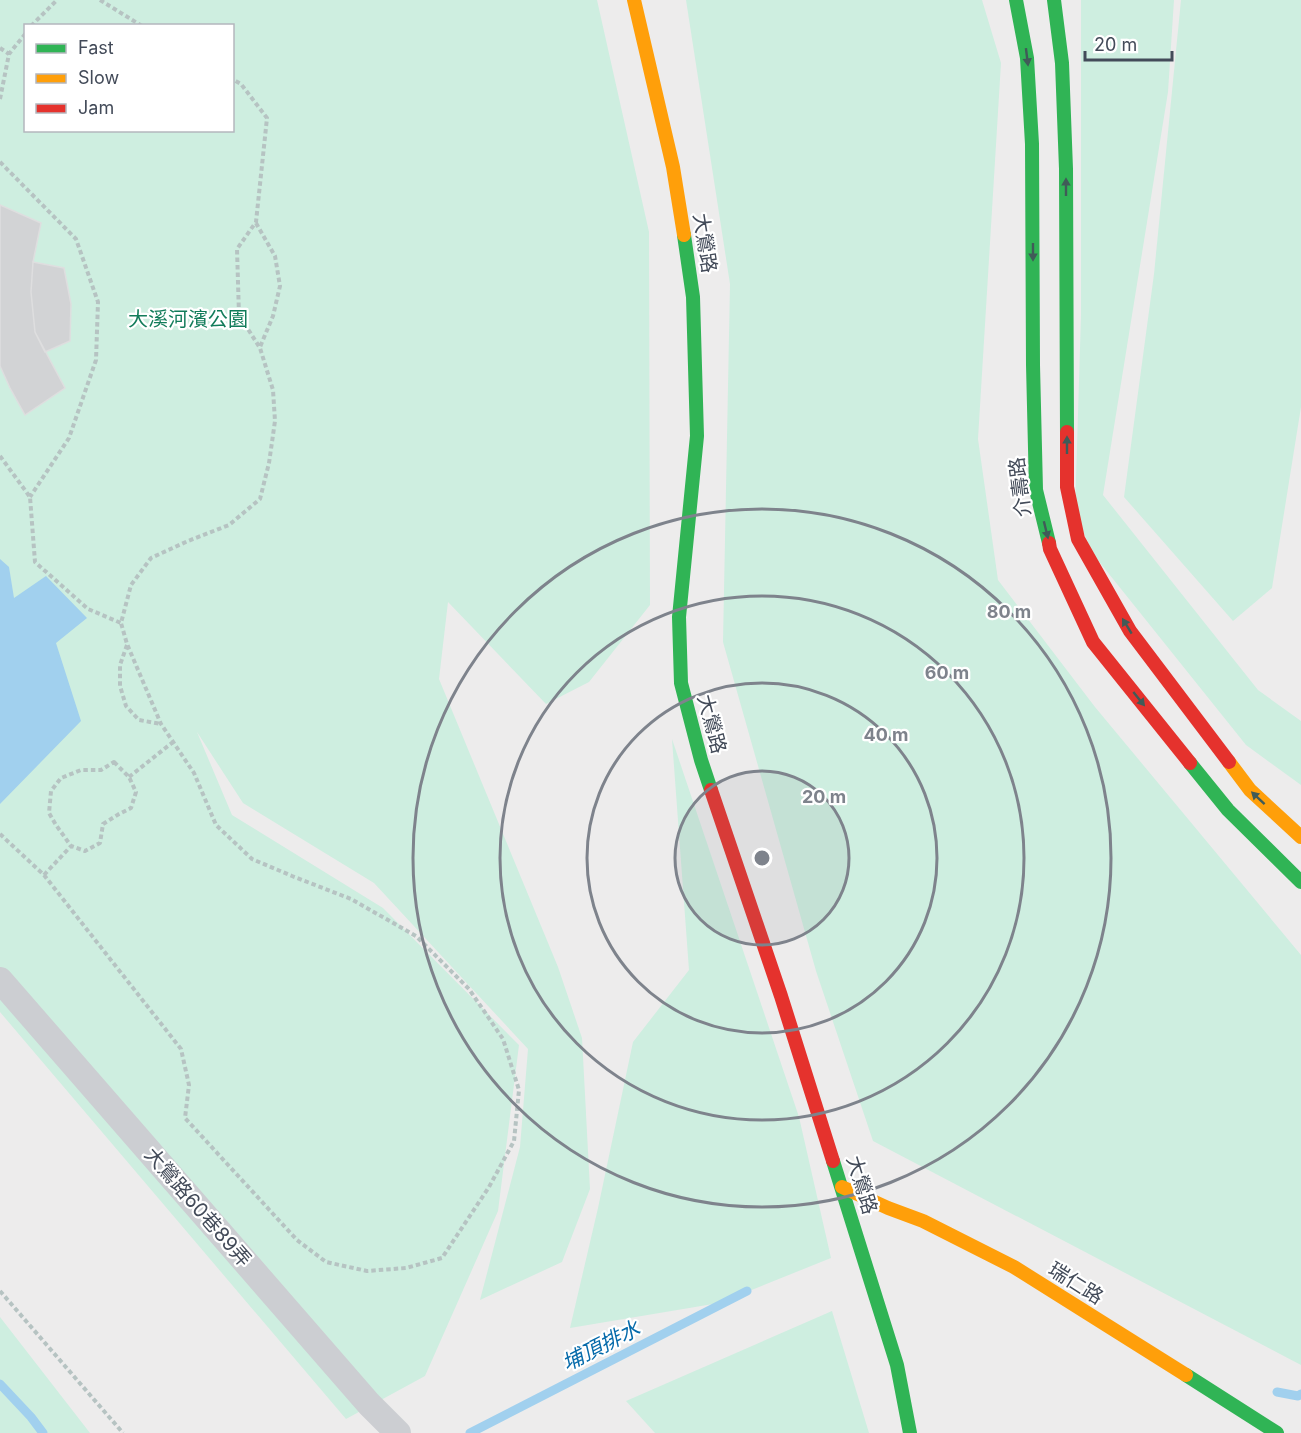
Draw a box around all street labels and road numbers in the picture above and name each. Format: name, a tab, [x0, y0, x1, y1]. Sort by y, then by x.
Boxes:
street label: 大鶯路	[688, 211, 722, 275]
street label: 介壽路	[1004, 456, 1036, 518]
street label: 大鶯路	[693, 692, 731, 756]
street label: 大鶯路60巷89弄	[140, 1143, 256, 1271]
street label: 大鶯路	[842, 1153, 882, 1217]
street label: 瑞仁路	[1044, 1257, 1108, 1309]

